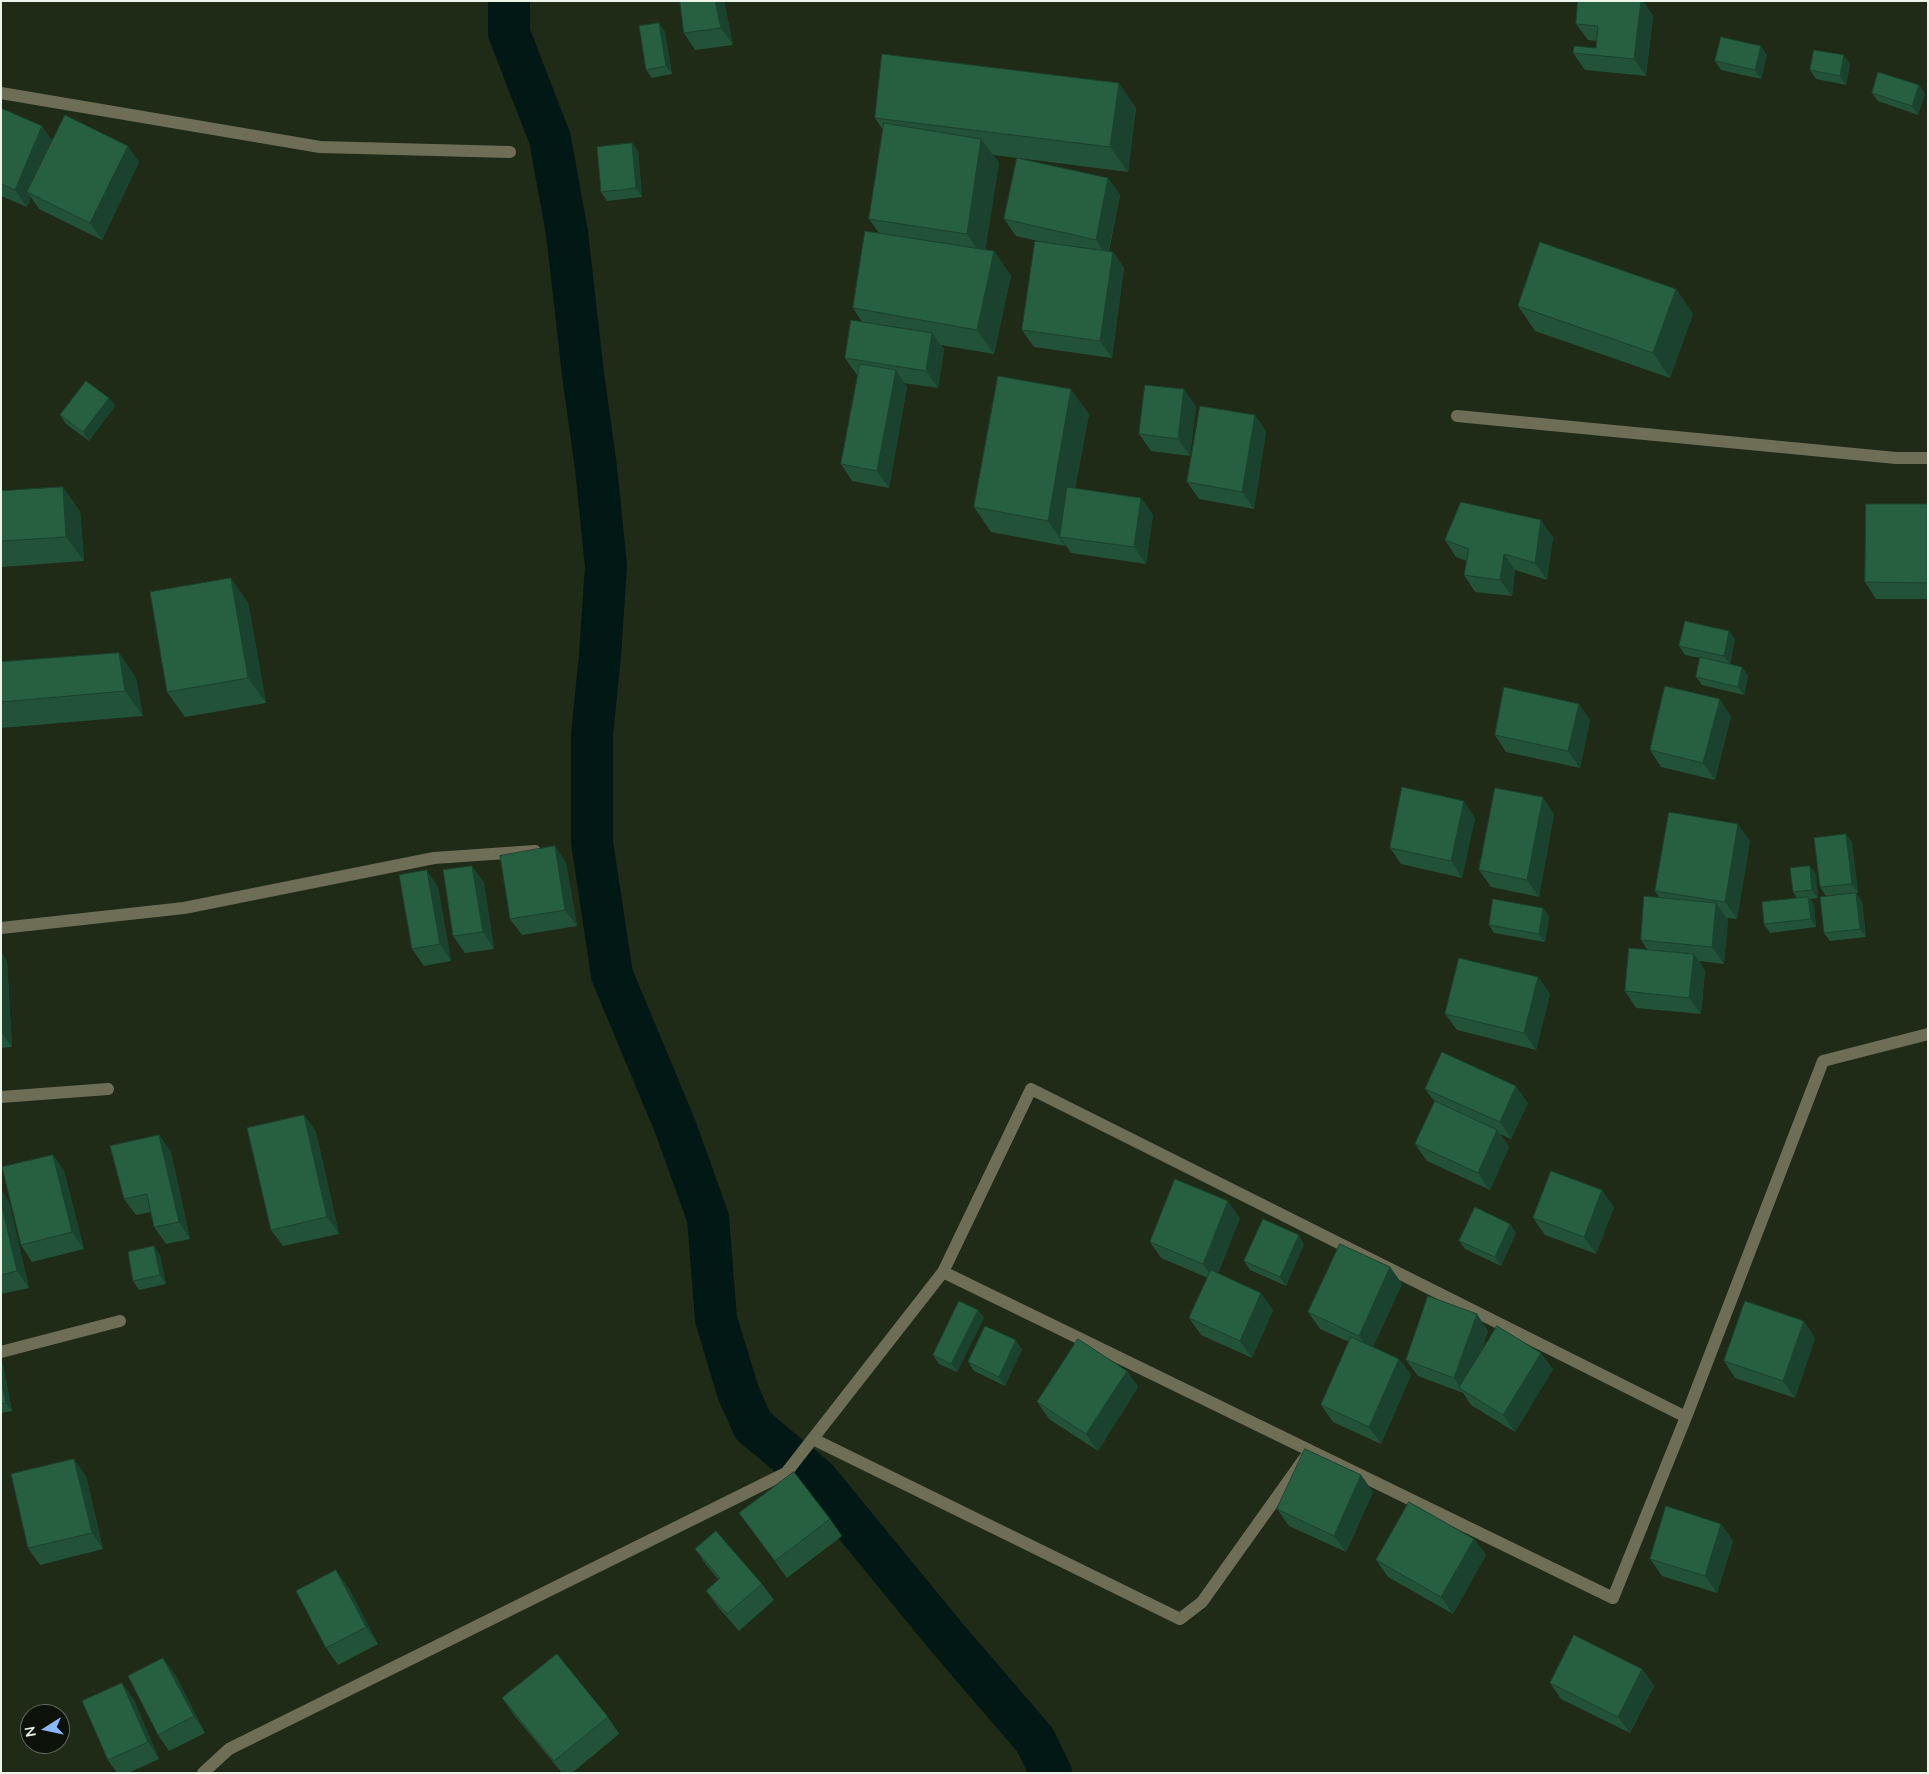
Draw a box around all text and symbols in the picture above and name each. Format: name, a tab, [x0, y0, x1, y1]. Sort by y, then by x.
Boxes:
north arrow	[20, 1704, 70, 1754]
text: N	[20, 1725, 41, 1738]

